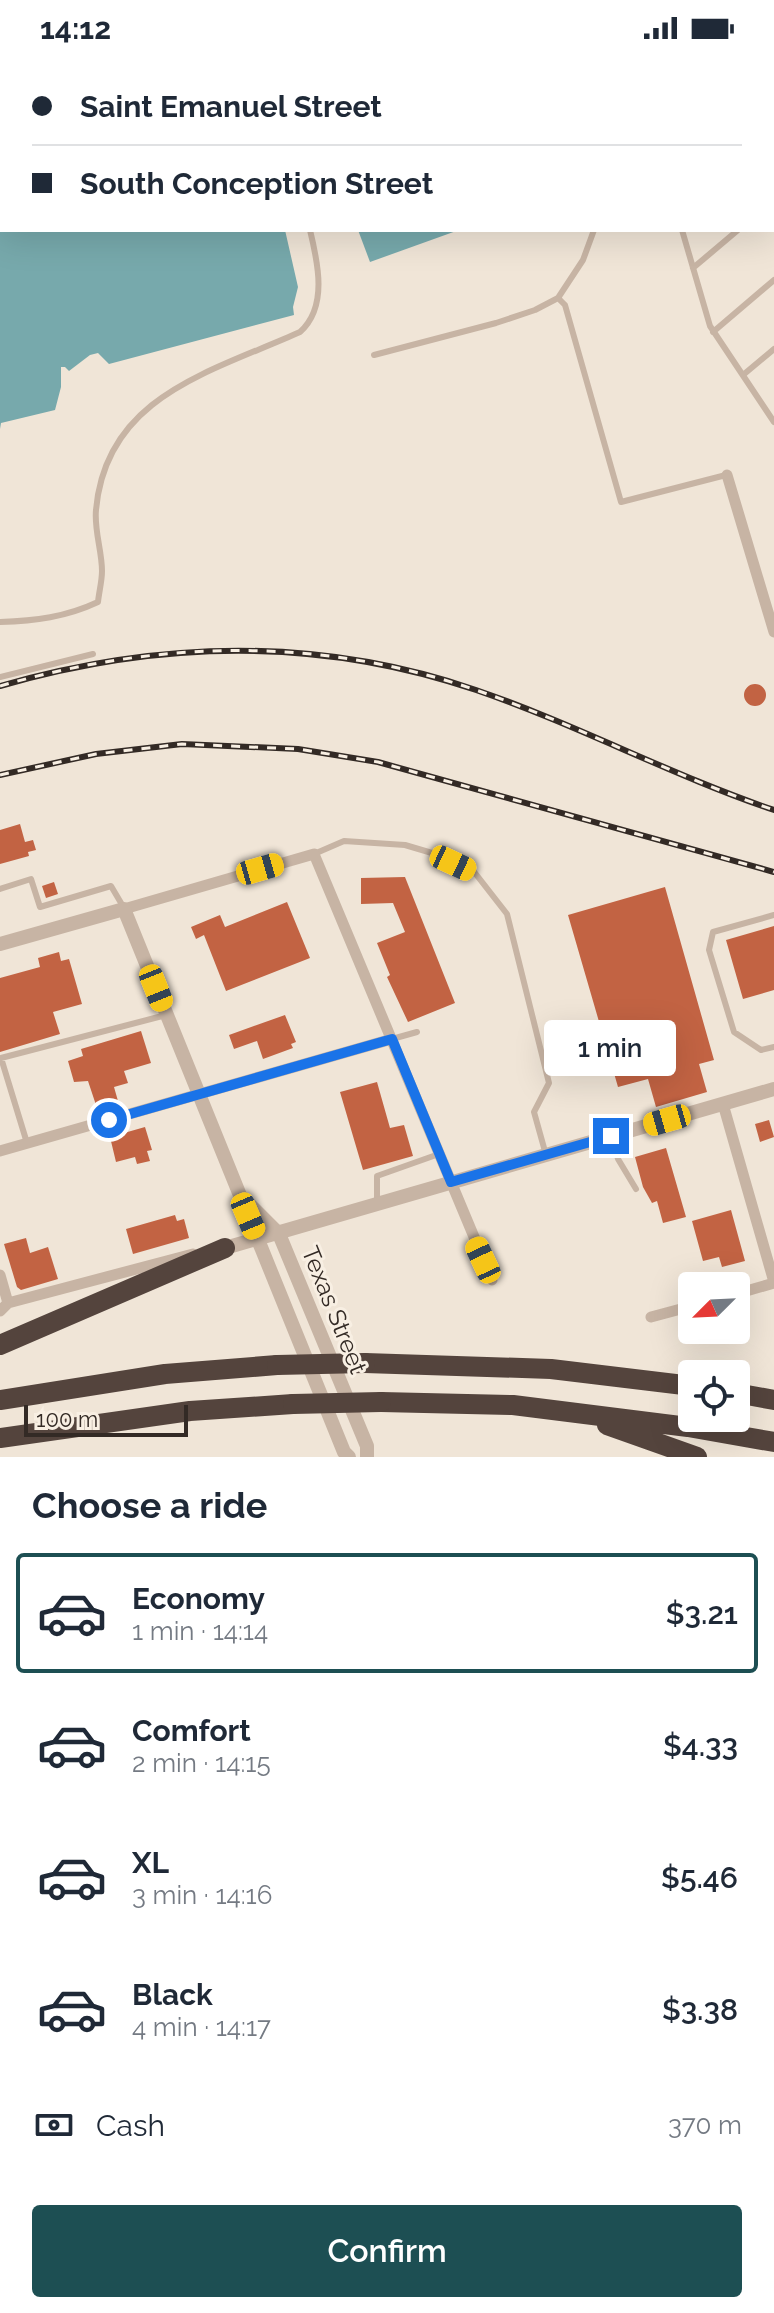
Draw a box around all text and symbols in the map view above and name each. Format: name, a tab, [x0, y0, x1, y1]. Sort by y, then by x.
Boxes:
text: 14:12	[40, 11, 111, 46]
text: Saint Emanuel Street	[80, 89, 382, 124]
text: South Conception Street	[80, 166, 433, 201]
car	[426, 842, 480, 884]
car	[234, 851, 286, 887]
car	[136, 961, 176, 1015]
callout: 1 min	[545, 1020, 677, 1076]
text: 1 min	[578, 1033, 642, 1063]
route start	[91, 1102, 127, 1138]
car	[641, 1102, 693, 1138]
route end	[593, 1118, 629, 1154]
car	[228, 1189, 268, 1243]
car	[462, 1233, 504, 1287]
street label: Texas Street	[296, 1242, 373, 1378]
north arrow	[678, 1272, 750, 1344]
map controls	[678, 1272, 750, 1432]
button: locate	[678, 1360, 750, 1432]
scale bar	[24, 1401, 188, 1437]
text: 100 m	[36, 1406, 98, 1432]
text: Choose a ride	[32, 1484, 267, 1526]
icon: car	[36, 1577, 108, 1649]
text: Economy	[132, 1581, 265, 1616]
text: $3.21	[666, 1596, 738, 1631]
text: 1 min · 14:14	[132, 1616, 268, 1646]
icon: car	[36, 1709, 108, 1781]
text: Comfort	[132, 1713, 251, 1748]
text: $4.33	[663, 1728, 738, 1763]
text: 2 min · 14:15	[132, 1748, 271, 1778]
icon: car	[36, 1841, 108, 1913]
text: XL	[132, 1845, 169, 1880]
text: $5.46	[661, 1860, 738, 1895]
text: 3 min · 14:16	[132, 1880, 272, 1910]
icon: car	[36, 1973, 108, 2045]
text: Black	[132, 1977, 213, 2012]
text: $3.38	[662, 1992, 738, 2027]
text: 4 min · 14:17	[132, 2012, 271, 2042]
icon: cash	[32, 2103, 76, 2147]
text: Cash	[96, 2108, 165, 2143]
text: 370 m	[668, 2110, 742, 2140]
button: Confirm	[32, 2205, 742, 2297]

